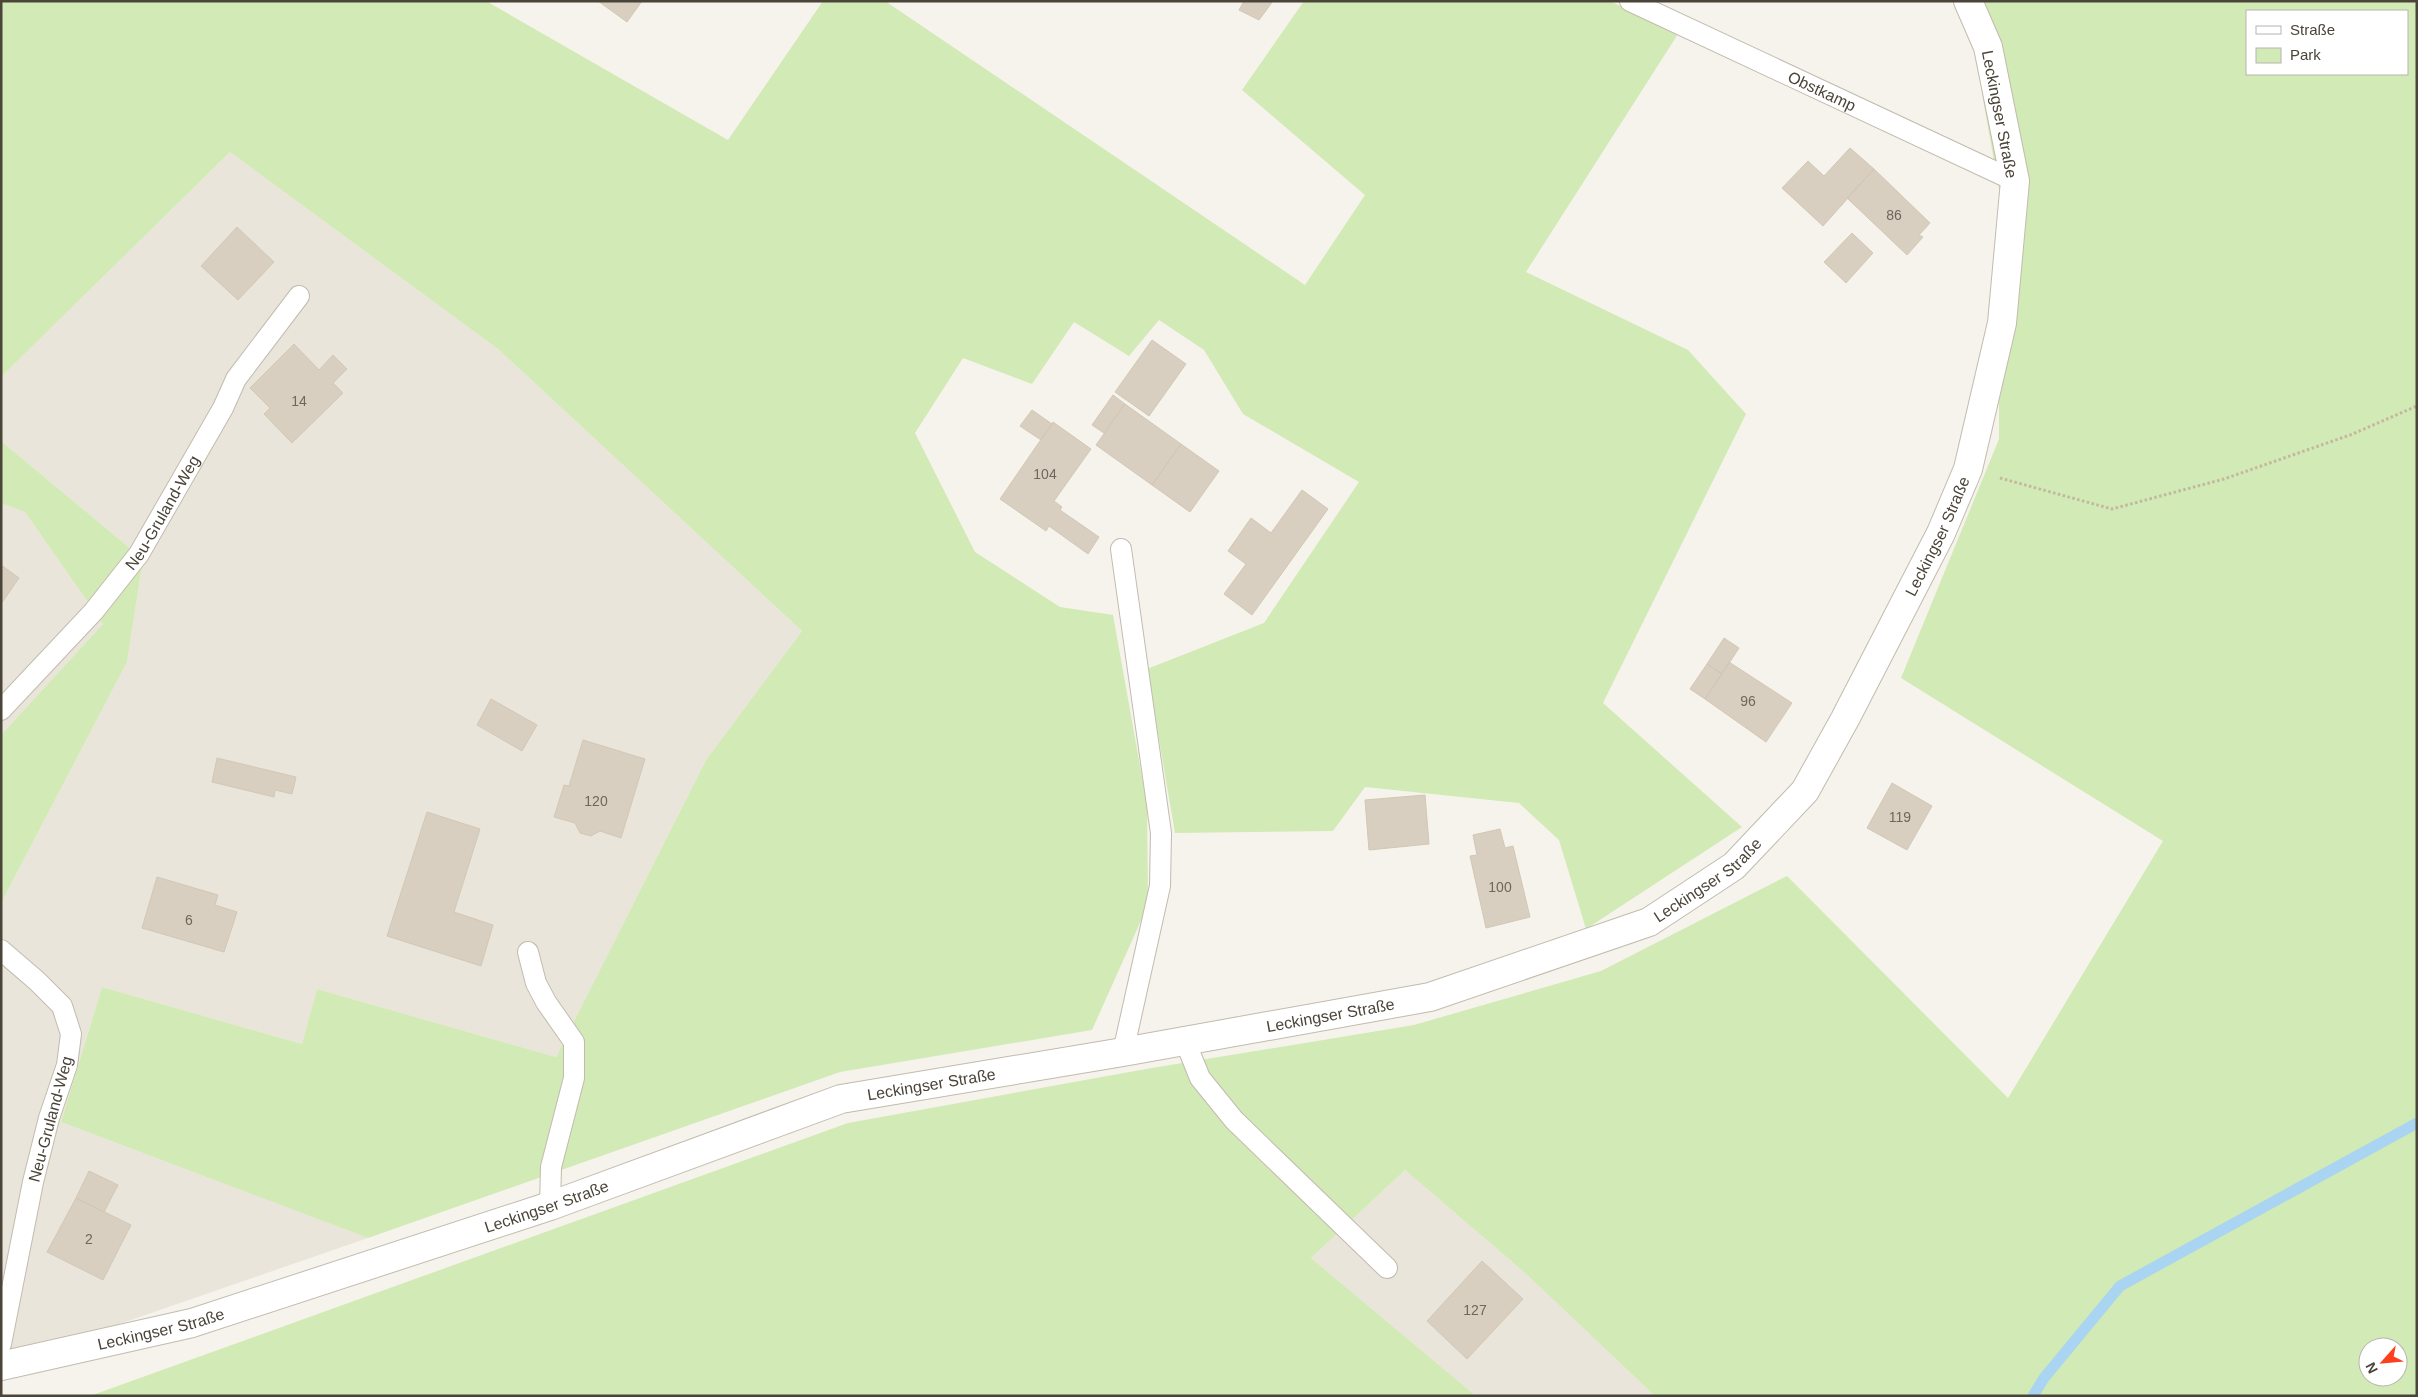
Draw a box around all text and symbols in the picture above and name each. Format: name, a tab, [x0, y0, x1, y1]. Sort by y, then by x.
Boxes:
legend	[2246, 10, 2408, 75]
text: Straße	[2290, 21, 2335, 38]
text: Park	[2290, 46, 2321, 63]
street label: Leckingser Straße	[1979, 49, 2020, 180]
street label: Obstkamp	[1785, 68, 1859, 114]
house number: 86	[1886, 207, 1902, 223]
house number: 14	[291, 393, 307, 409]
street label: Neu-Gruland-Weg	[122, 453, 203, 573]
house number: 104	[1033, 466, 1057, 482]
street label: Leckingser Straße	[1902, 474, 1973, 599]
house number: 96	[1740, 693, 1756, 709]
house number: 120	[584, 793, 608, 809]
house number: 119	[1889, 809, 1911, 825]
street label: Leckingser Straße	[1651, 835, 1765, 925]
house number: 100	[1488, 879, 1512, 895]
house number: 6	[185, 912, 193, 928]
street label: Leckingser Straße	[1265, 996, 1396, 1035]
street label: Neu-Gruland-Weg	[26, 1054, 75, 1184]
street label: Leckingser Straße	[866, 1065, 997, 1104]
street label: Leckingser Straße	[483, 1177, 611, 1236]
house number: 2	[85, 1231, 93, 1247]
house number: 127	[1463, 1302, 1487, 1318]
street label: Leckingser Straße	[96, 1305, 226, 1353]
north arrow	[2358, 1337, 2408, 1387]
text: N	[2362, 1360, 2381, 1376]

